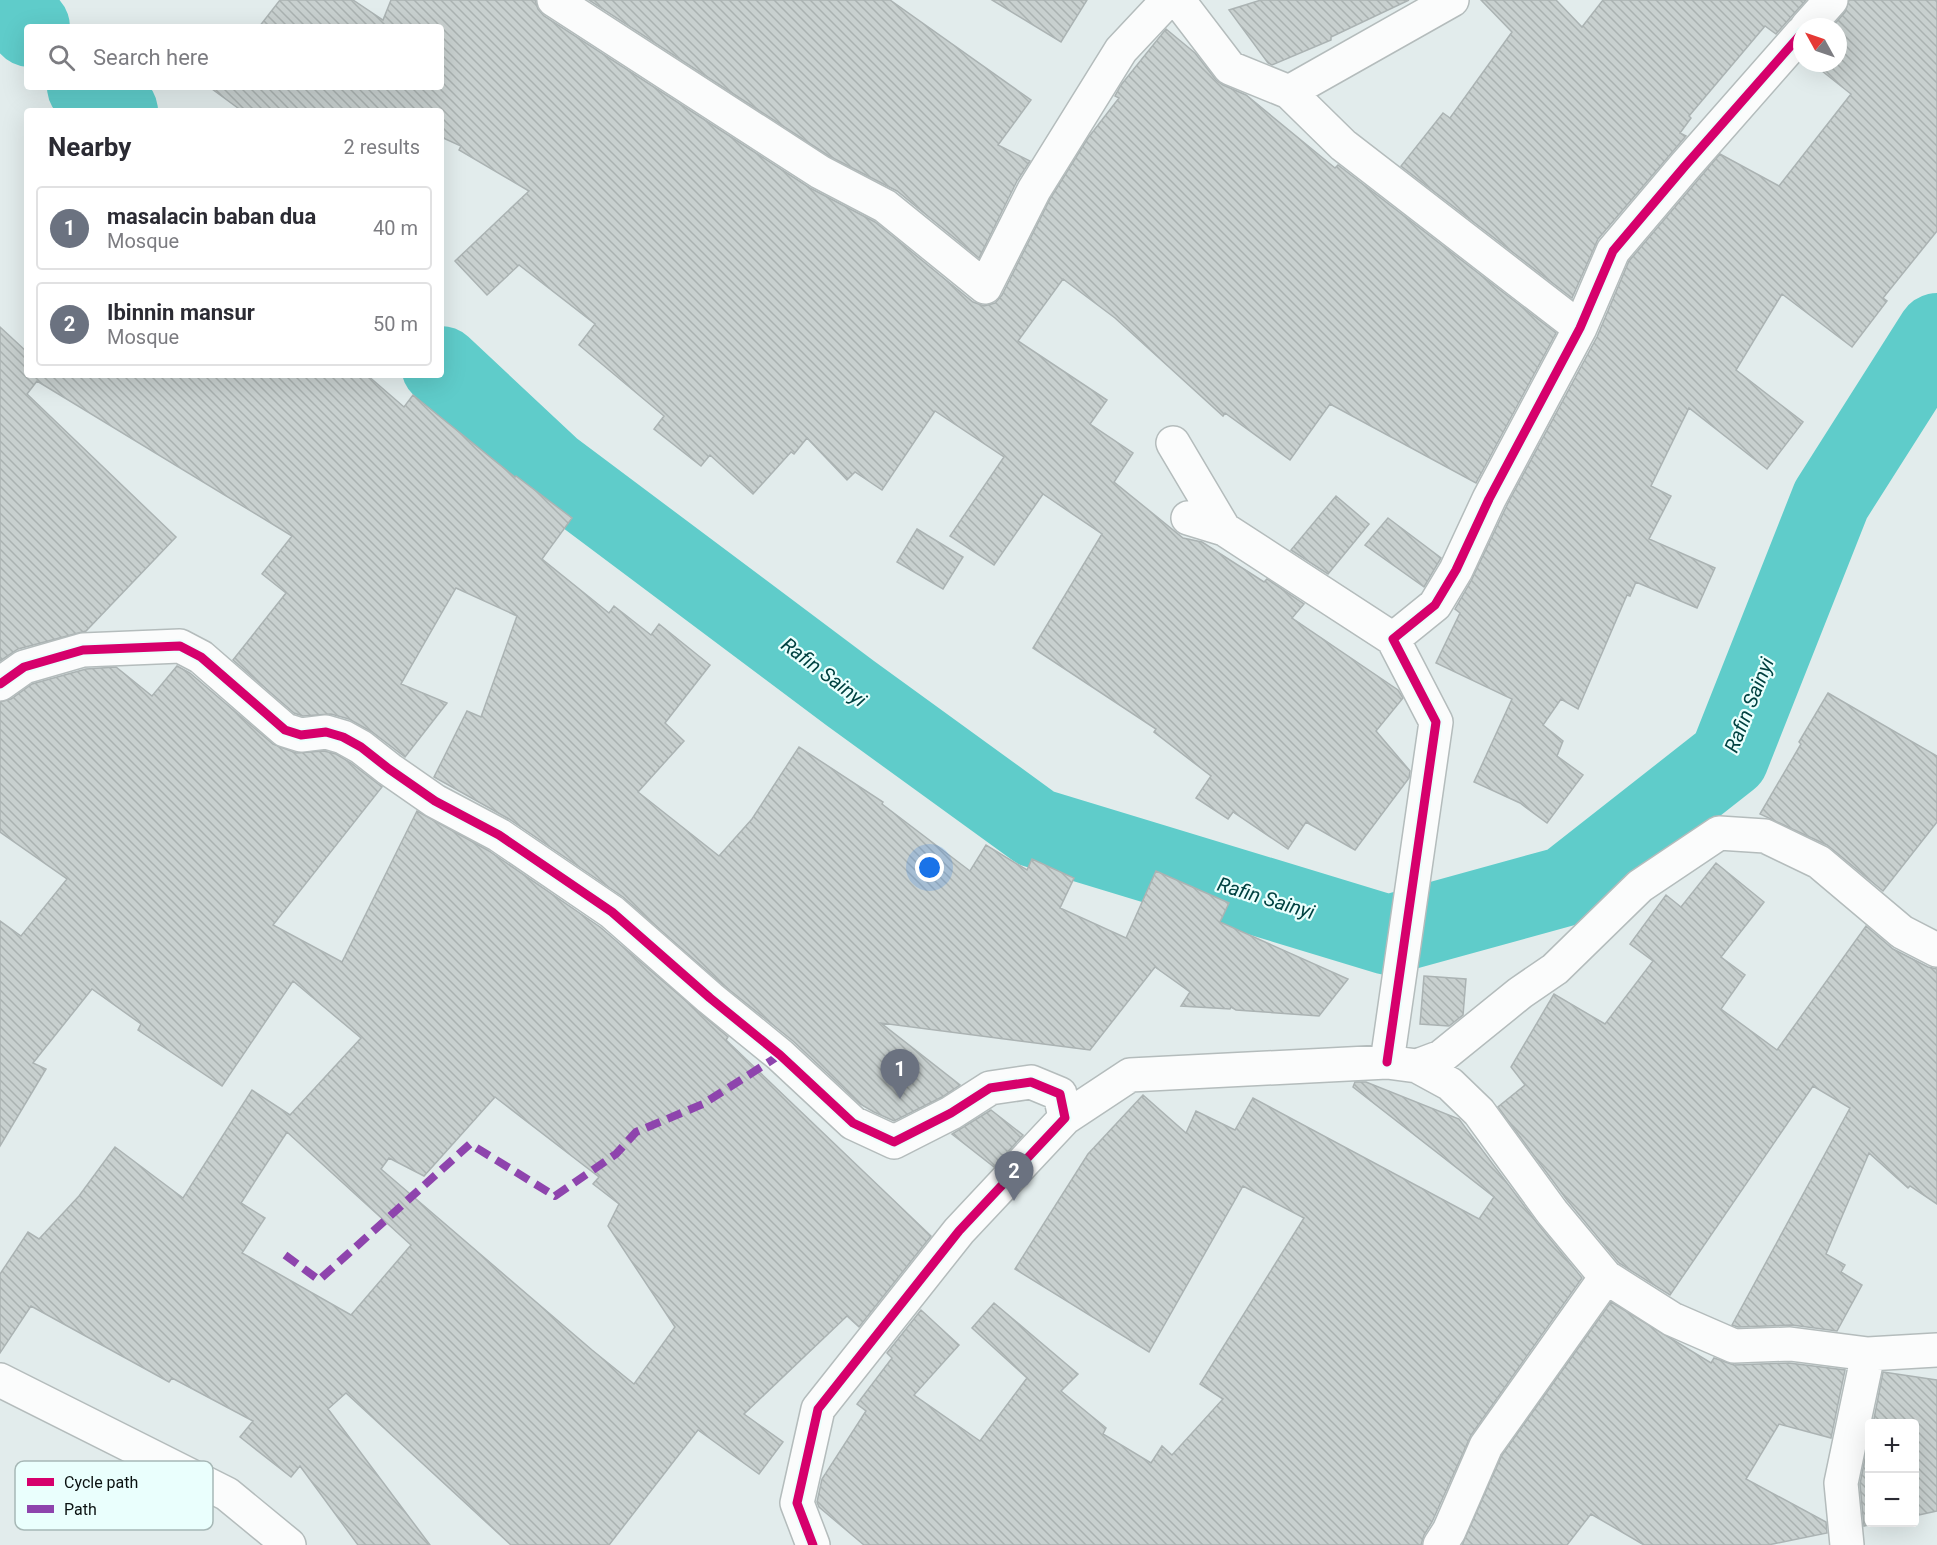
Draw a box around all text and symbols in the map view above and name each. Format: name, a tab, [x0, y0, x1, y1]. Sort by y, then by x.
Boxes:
north arrow	[1793, 18, 1847, 72]
search box	[24, 24, 444, 90]
icon: search	[45, 41, 78, 74]
text: Search here	[93, 45, 209, 70]
text: Nearby	[48, 132, 131, 162]
text: 2 results	[344, 135, 420, 159]
text: masalacin baban dua	[107, 204, 316, 229]
text: 1	[64, 216, 75, 240]
text: 40 m	[373, 216, 418, 240]
text: Mosque	[107, 229, 179, 253]
text: Ibinnin mansur	[107, 300, 255, 325]
text: 2	[64, 312, 75, 336]
text: 50 m	[373, 312, 418, 336]
text: Mosque	[107, 325, 179, 349]
water label: Rafin Sainyi	[777, 632, 871, 712]
water label: Rafin Sainyi	[1719, 654, 1779, 756]
your location	[915, 853, 944, 882]
water label: Rafin Sainyi	[1215, 872, 1318, 924]
pin: 1	[880, 1050, 920, 1099]
pin: 2	[994, 1152, 1034, 1201]
map controls	[1865, 1419, 1919, 1527]
button: +	[1865, 1419, 1919, 1473]
legend	[15, 1461, 213, 1530]
text: Cycle path	[64, 1473, 138, 1492]
button: −	[1865, 1473, 1919, 1527]
text: Path	[64, 1500, 97, 1519]

